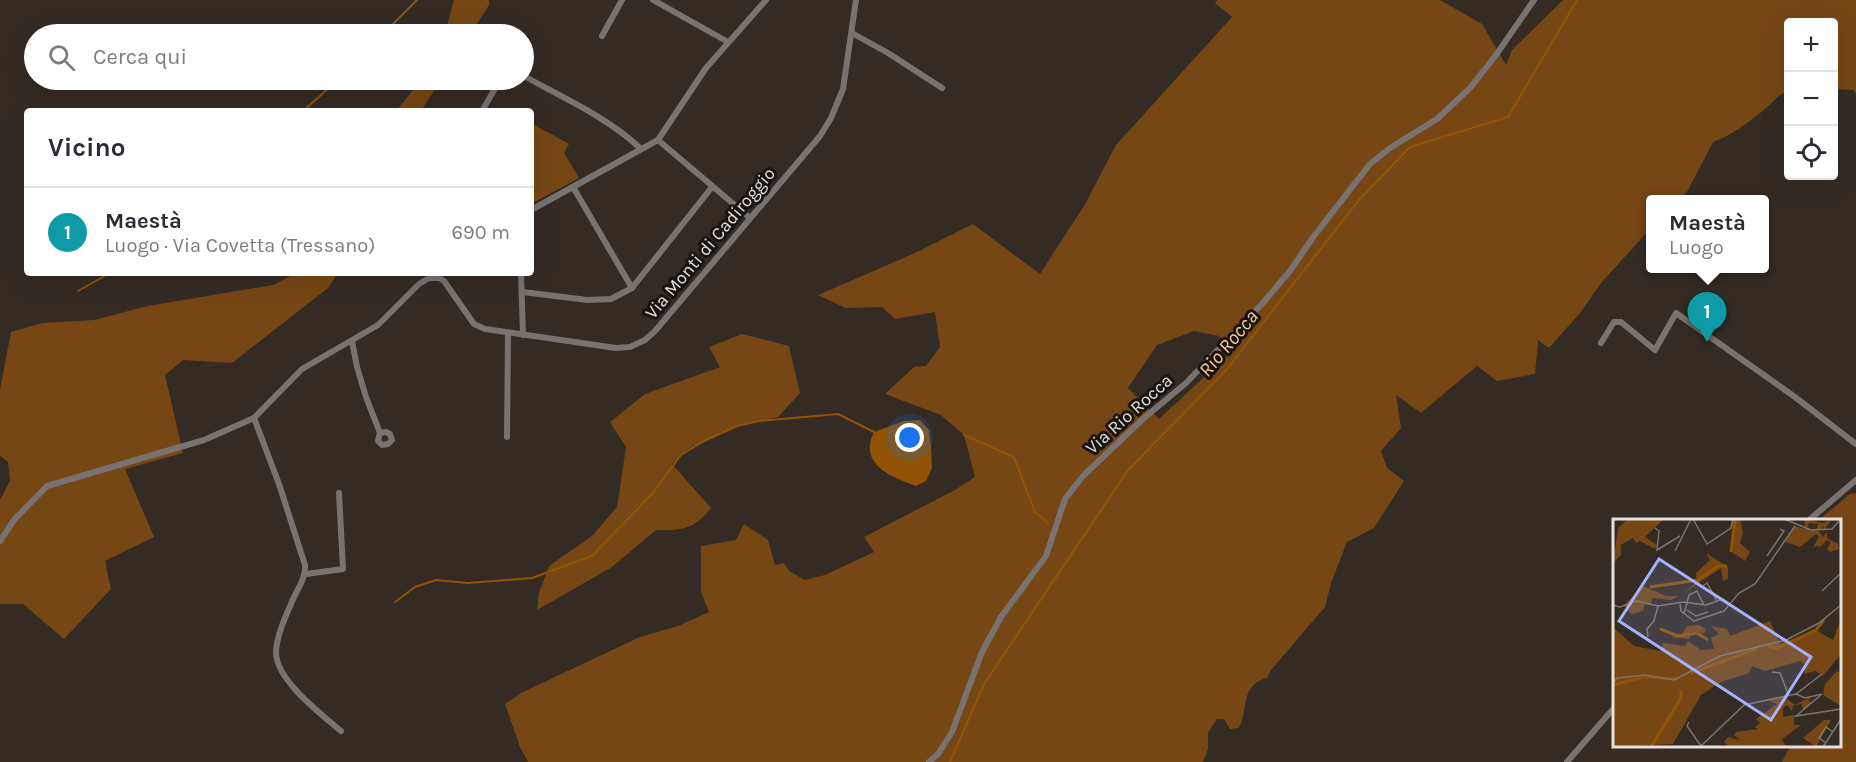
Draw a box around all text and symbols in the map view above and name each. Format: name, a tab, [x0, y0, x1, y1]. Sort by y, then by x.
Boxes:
map controls	[1784, 18, 1838, 180]
button: +	[1784, 18, 1838, 72]
search box	[24, 24, 534, 90]
icon: search	[45, 41, 78, 74]
text: Cerca qui	[93, 44, 187, 70]
button: −	[1784, 72, 1838, 126]
button: locate	[1784, 126, 1838, 180]
text: Vicino	[48, 132, 125, 163]
street label: Via Monti di Cadiroggio	[640, 163, 780, 323]
popup	[1646, 195, 1769, 273]
text: Maestà	[105, 208, 182, 234]
text: Maestà	[1669, 210, 1746, 236]
text: 1	[64, 221, 71, 244]
text: 690 m	[452, 221, 510, 244]
text: Luogo · Via Covetta (Tressano)	[105, 234, 375, 257]
text: Luogo	[1669, 236, 1724, 259]
pin: 1	[1688, 292, 1726, 342]
water label: Rio Rocca	[1194, 305, 1263, 381]
street label: Via Rio Rocca	[1081, 369, 1177, 459]
your location	[895, 423, 924, 452]
inset map	[1613, 519, 1841, 747]

